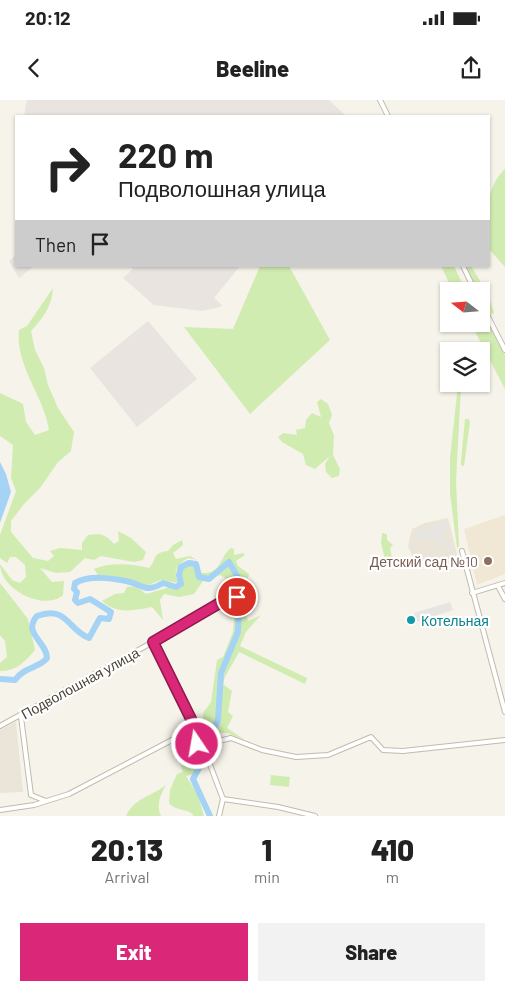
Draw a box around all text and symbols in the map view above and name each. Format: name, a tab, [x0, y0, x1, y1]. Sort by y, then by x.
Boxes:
text: 20:12	[25, 6, 71, 29]
icon: back	[20, 54, 48, 82]
icon: share	[457, 54, 485, 82]
text: Beeline	[216, 55, 289, 81]
text: 220 m	[118, 133, 213, 175]
icon: right	[35, 135, 100, 200]
text: Подволошная улица	[118, 175, 326, 201]
icon: arrive	[86, 230, 114, 258]
text: Then	[35, 233, 76, 256]
north arrow	[440, 282, 490, 332]
map controls	[440, 282, 490, 392]
button: layers	[440, 342, 490, 392]
place label: Детский сад №10	[370, 553, 478, 570]
marker: Детский сад №10	[482, 555, 494, 567]
pin	[216, 576, 258, 618]
icon: arrive	[223, 583, 251, 611]
place label: Котельная	[421, 612, 489, 629]
marker: Котельная	[405, 614, 417, 626]
street label: Подволошная улица	[18, 643, 142, 722]
position arrow	[170, 717, 222, 769]
text: 20:13	[91, 831, 163, 867]
text: 1	[262, 831, 272, 867]
text: 410	[371, 831, 414, 867]
text: Arrival	[105, 867, 149, 886]
text: min	[254, 867, 280, 886]
text: m	[386, 867, 399, 886]
button: Exit	[20, 923, 248, 981]
button: Share	[258, 923, 485, 981]

